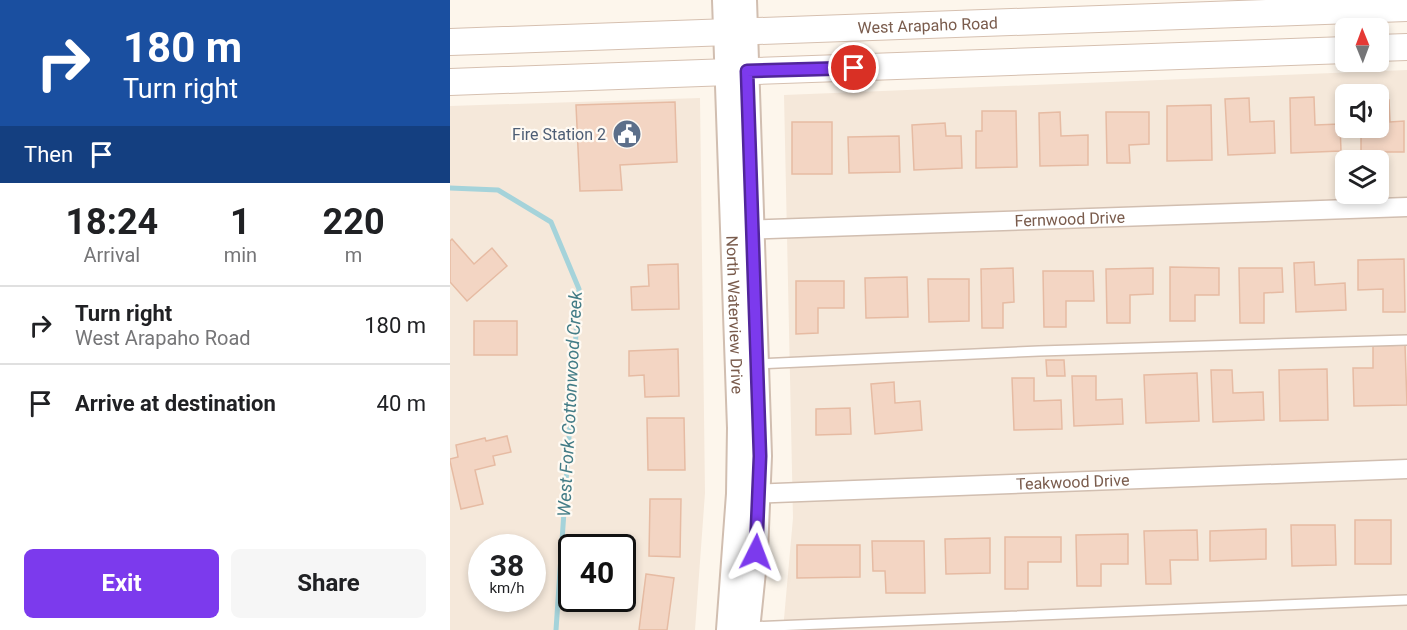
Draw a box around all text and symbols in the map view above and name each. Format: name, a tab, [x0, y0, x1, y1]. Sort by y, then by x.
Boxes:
street label: West Arapaho Road	[857, 14, 998, 38]
north arrow	[1335, 18, 1389, 72]
map controls	[1335, 18, 1389, 204]
text: 180 m	[123, 23, 242, 72]
icon: right	[24, 24, 102, 102]
pin	[828, 42, 879, 93]
icon: arrive	[837, 51, 870, 84]
text: Turn right	[123, 73, 238, 105]
button: sound	[1335, 84, 1389, 138]
public building icon: Fire Station 2	[611, 118, 643, 150]
place label: Fire Station 2	[512, 125, 606, 144]
icon: arrive	[85, 138, 118, 171]
text: Then	[24, 142, 73, 167]
button: layers	[1335, 150, 1389, 204]
text: 18:24	[65, 201, 158, 243]
text: 1	[230, 201, 251, 243]
text: 220	[323, 201, 385, 243]
street label: Fernwood Drive	[1014, 208, 1125, 231]
street label: North Waterview Drive	[722, 235, 747, 394]
text: Arrival	[83, 243, 140, 267]
text: min	[224, 243, 257, 267]
text: m	[345, 243, 362, 267]
water label: West Fork Cottonwood Creek	[553, 289, 586, 517]
text: Turn right	[75, 301, 172, 326]
icon: right	[24, 309, 57, 342]
text: 180 m	[364, 313, 426, 338]
text: West Arapaho Road	[75, 326, 251, 350]
icon: arrive	[24, 387, 57, 420]
text: Arrive at destination	[75, 391, 276, 416]
text: 40 m	[377, 391, 426, 416]
street label: Teakwood Drive	[1016, 471, 1130, 494]
position arrow	[724, 520, 788, 584]
speed limit sign: 40	[558, 534, 636, 612]
text: 38	[490, 548, 524, 583]
button: Exit	[24, 549, 219, 618]
button: Share	[231, 549, 426, 618]
text: km/h	[489, 579, 525, 597]

